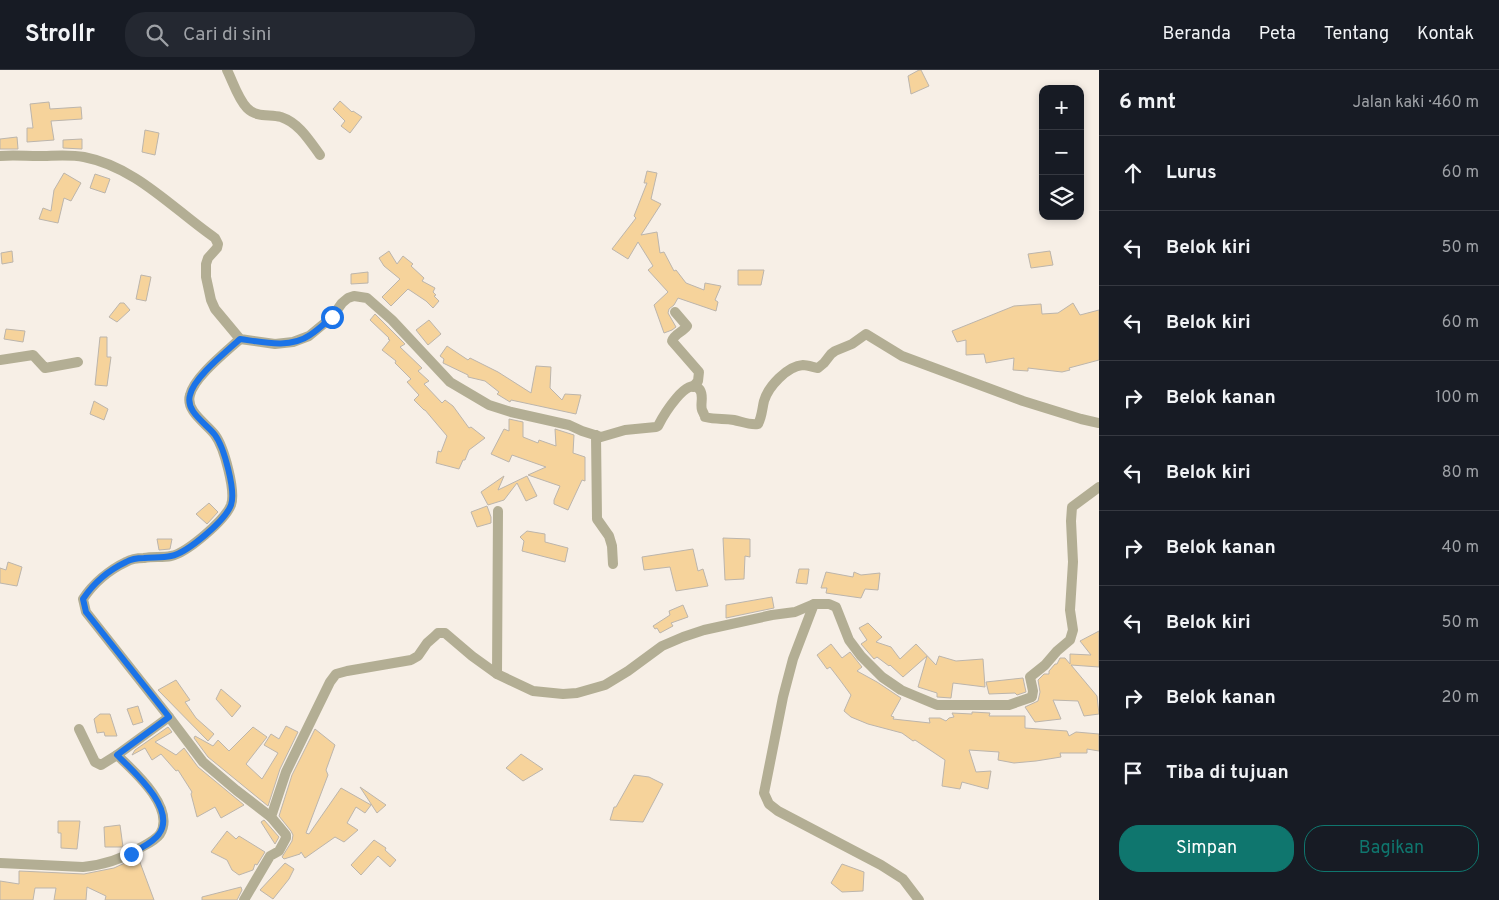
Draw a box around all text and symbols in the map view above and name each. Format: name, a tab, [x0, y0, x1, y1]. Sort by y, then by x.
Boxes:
search box	[125, 12, 475, 57]
text: Strollr	[25, 20, 95, 50]
icon: search	[143, 21, 171, 49]
text: Cari di sini	[183, 23, 271, 47]
text: Beranda	[1162, 23, 1231, 46]
text: Peta	[1259, 23, 1296, 46]
text: Tentang	[1324, 23, 1389, 46]
text: Kontak	[1417, 23, 1474, 46]
map controls	[1039, 85, 1084, 220]
button: +	[1039, 85, 1084, 130]
text: 6 mnt	[1119, 89, 1176, 116]
text: Jalan kaki · 460 m	[1353, 93, 1479, 113]
button: −	[1039, 130, 1084, 175]
icon: ahead	[1119, 159, 1147, 187]
text: Lurus	[1166, 161, 1217, 185]
text: 60 m	[1442, 163, 1479, 183]
button: layers	[1039, 175, 1084, 220]
icon: left	[1119, 234, 1147, 262]
text: Belok kiri	[1166, 236, 1251, 260]
text: 50 m	[1442, 238, 1479, 258]
route start	[321, 306, 344, 329]
icon: left	[1119, 309, 1147, 337]
text: Belok kiri	[1166, 311, 1251, 335]
text: 60 m	[1442, 313, 1479, 333]
icon: right	[1119, 384, 1147, 412]
text: Belok kanan	[1166, 386, 1276, 410]
text: 100 m	[1435, 388, 1479, 408]
icon: left	[1119, 459, 1147, 487]
text: Belok kiri	[1166, 461, 1251, 485]
text: 80 m	[1442, 463, 1479, 483]
icon: right	[1119, 534, 1147, 562]
text: Belok kanan	[1166, 536, 1276, 560]
text: 40 m	[1441, 538, 1479, 558]
icon: left	[1119, 609, 1147, 637]
text: Belok kiri	[1166, 611, 1251, 635]
text: 50 m	[1442, 613, 1479, 633]
icon: right	[1119, 684, 1147, 712]
text: Belok kanan	[1166, 686, 1276, 710]
text: 20 m	[1442, 688, 1479, 708]
icon: arrive	[1119, 759, 1147, 787]
text: Tiba di tujuan	[1166, 761, 1289, 785]
button: Simpan	[1119, 825, 1294, 872]
button: Bagikan	[1304, 825, 1479, 872]
route end	[120, 843, 143, 866]

